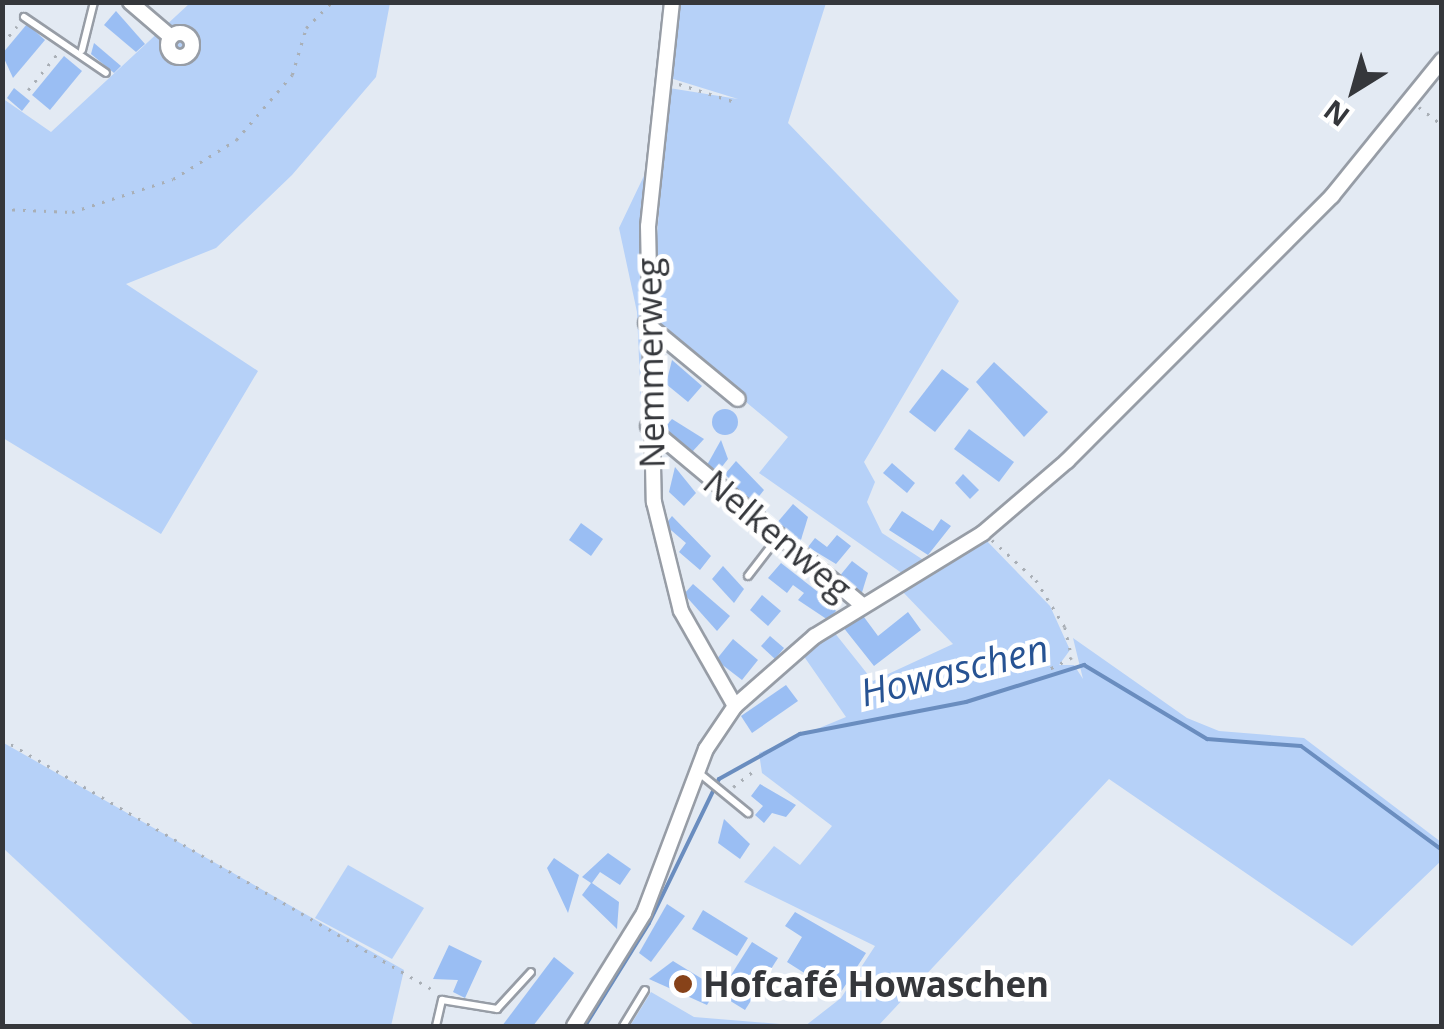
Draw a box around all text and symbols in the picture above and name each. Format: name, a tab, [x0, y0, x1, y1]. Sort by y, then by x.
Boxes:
north arrow	[1304, 40, 1404, 140]
text: N	[1315, 92, 1356, 136]
street label: Nemmerweg	[627, 257, 673, 469]
street label: Nelkenweg	[696, 461, 860, 609]
water label: Howaschen	[855, 625, 1053, 715]
place label: Hofcafé Howaschen	[703, 963, 1049, 1005]
marker: Hofcafé Howaschen	[672, 973, 694, 995]

